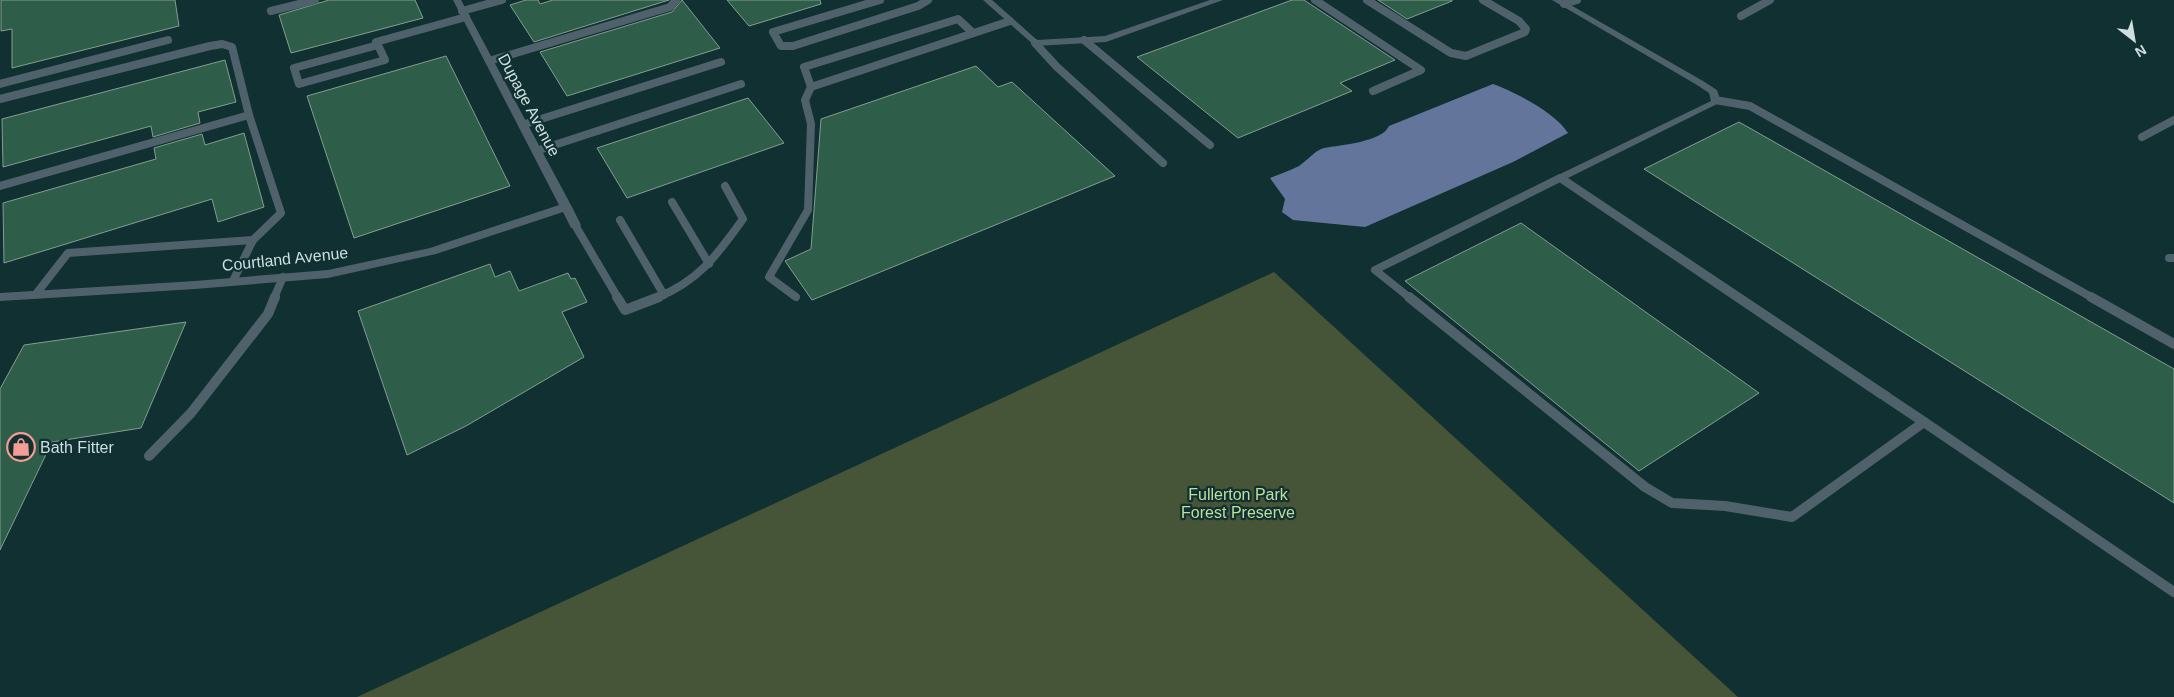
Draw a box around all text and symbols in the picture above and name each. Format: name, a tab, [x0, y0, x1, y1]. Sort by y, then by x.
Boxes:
north arrow	[2109, 15, 2159, 65]
text: N	[2132, 42, 2149, 61]
street label: Dupage Avenue	[495, 51, 563, 159]
street label: Courtland Avenue	[221, 244, 349, 274]
shop icon: Bath Fitter	[6, 432, 36, 462]
place label: Bath Fitter	[40, 439, 114, 456]
park label: Fullerton Park Forest Preserve	[1181, 486, 1295, 521]

